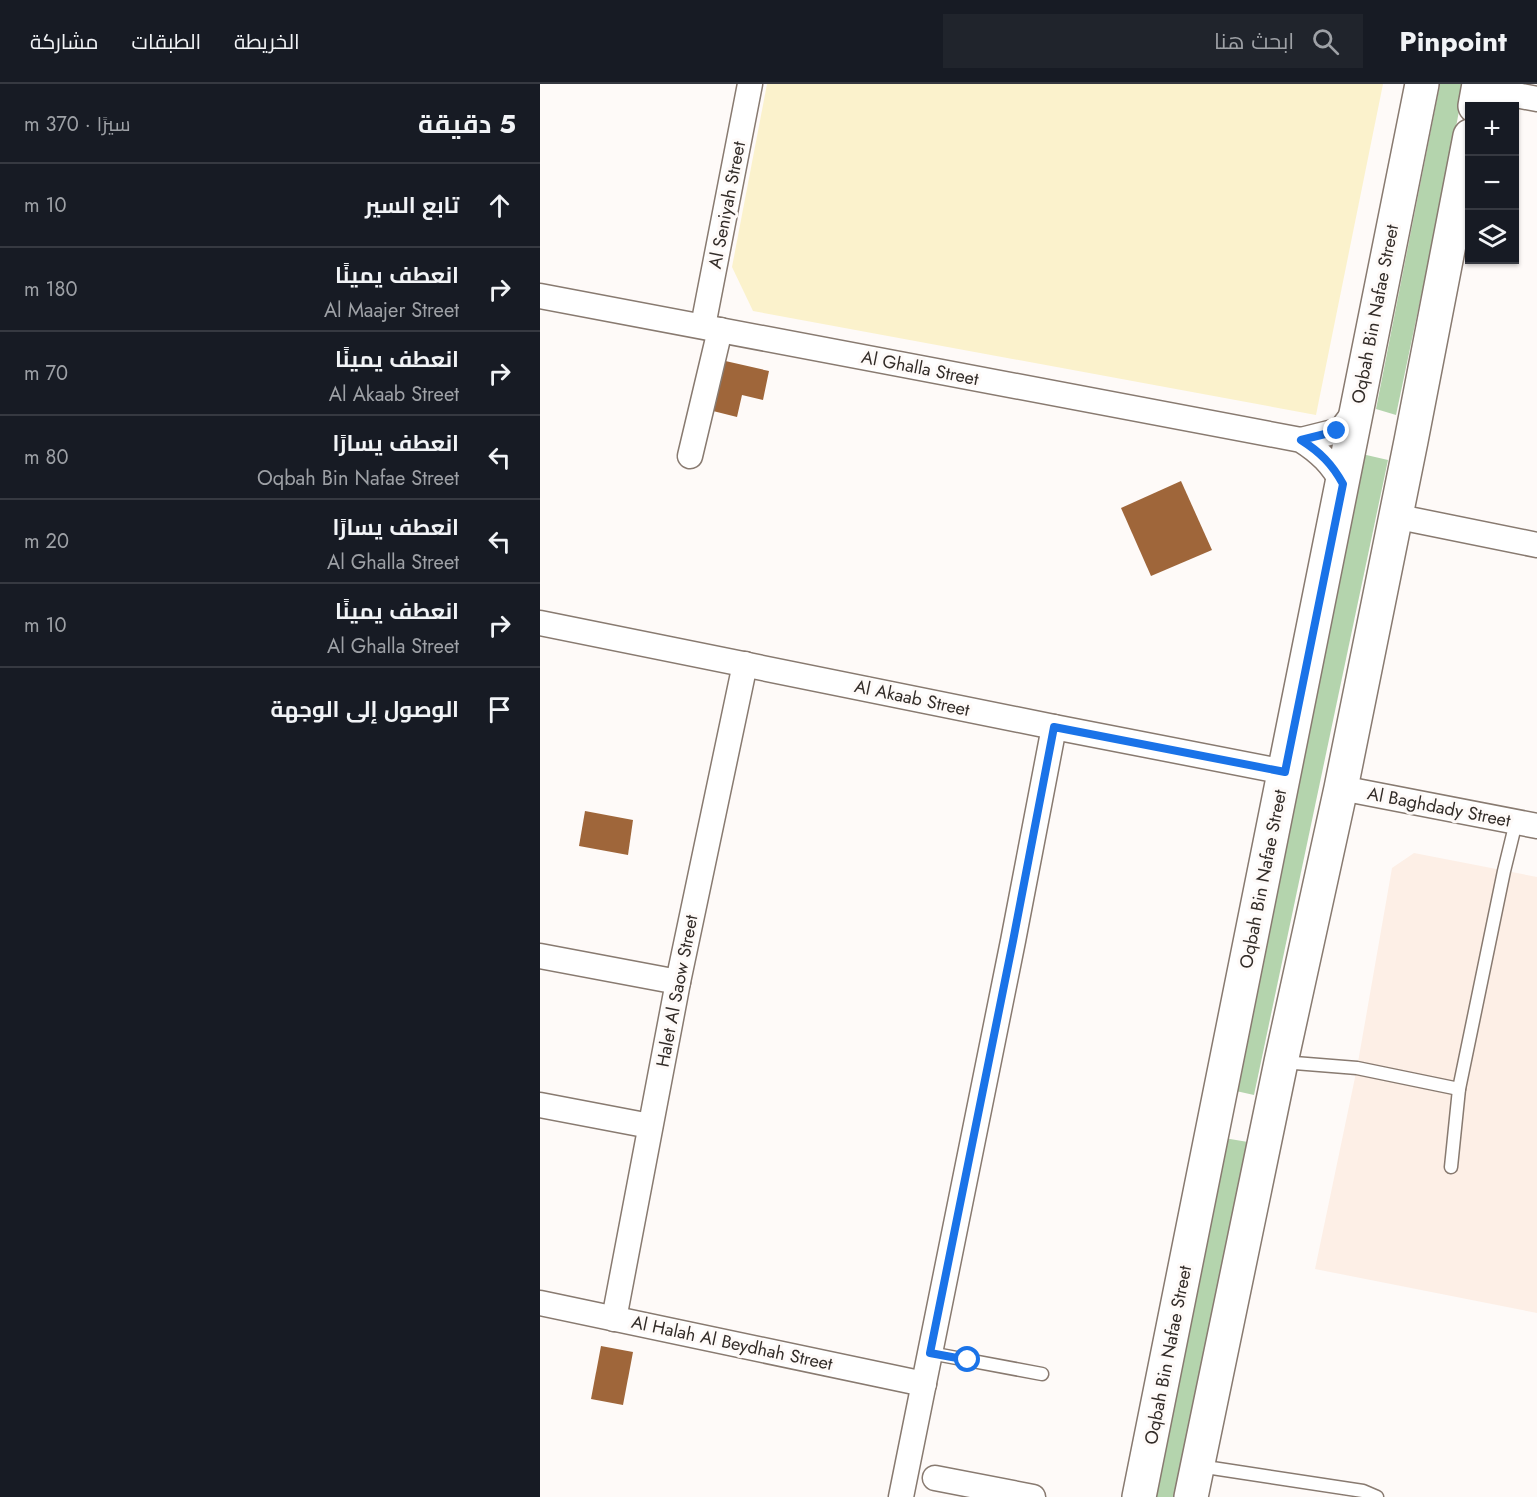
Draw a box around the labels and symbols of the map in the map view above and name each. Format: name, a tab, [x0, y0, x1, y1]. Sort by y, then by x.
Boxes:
street label: Al Seniyah Street	[702, 139, 752, 271]
street label: Oqbah Bin Nafae Street	[1345, 222, 1405, 406]
street label: Al Ghalla Street	[859, 344, 981, 392]
route end	[1323, 417, 1349, 443]
street label: Al Akaab Street	[852, 673, 973, 723]
street label: Al Baghdady Street	[1365, 780, 1513, 834]
street label: Oqbah Bin Nafae Street	[1233, 787, 1293, 971]
street label: Halet Al Saow Street	[649, 912, 705, 1069]
street label: Oqbah Bin Nafae Street	[1138, 1263, 1198, 1447]
street label: Al Halah Al Beydhah Street	[629, 1309, 836, 1377]
route start	[954, 1346, 980, 1372]

